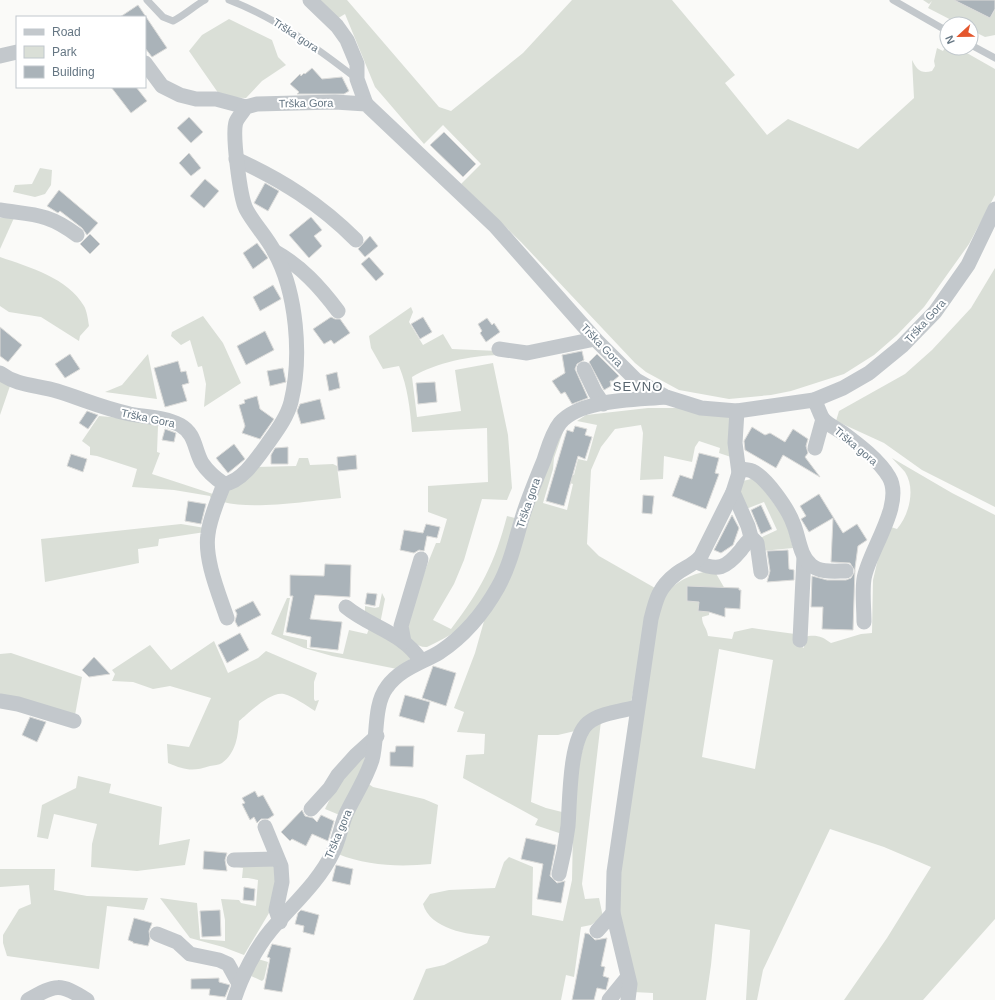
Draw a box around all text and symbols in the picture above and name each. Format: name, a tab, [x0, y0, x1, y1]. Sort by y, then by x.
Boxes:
legend	[16, 16, 146, 88]
street label: Trška gora	[271, 16, 322, 55]
north arrow	[939, 16, 979, 56]
text: Road	[52, 25, 81, 39]
text: N	[943, 34, 957, 46]
text: Park	[52, 45, 78, 59]
text: Building	[52, 65, 95, 79]
street label: Trška Gora	[279, 97, 334, 109]
street label: Trška Gora	[902, 296, 948, 345]
street label: Trška Gora	[579, 321, 626, 369]
district label: SEVNO	[613, 379, 663, 394]
street label: Trška Gora	[120, 406, 177, 430]
street label: Trška gora	[832, 425, 881, 468]
street label: Trška gora	[514, 476, 542, 530]
street label: Trška gora	[322, 807, 354, 860]

